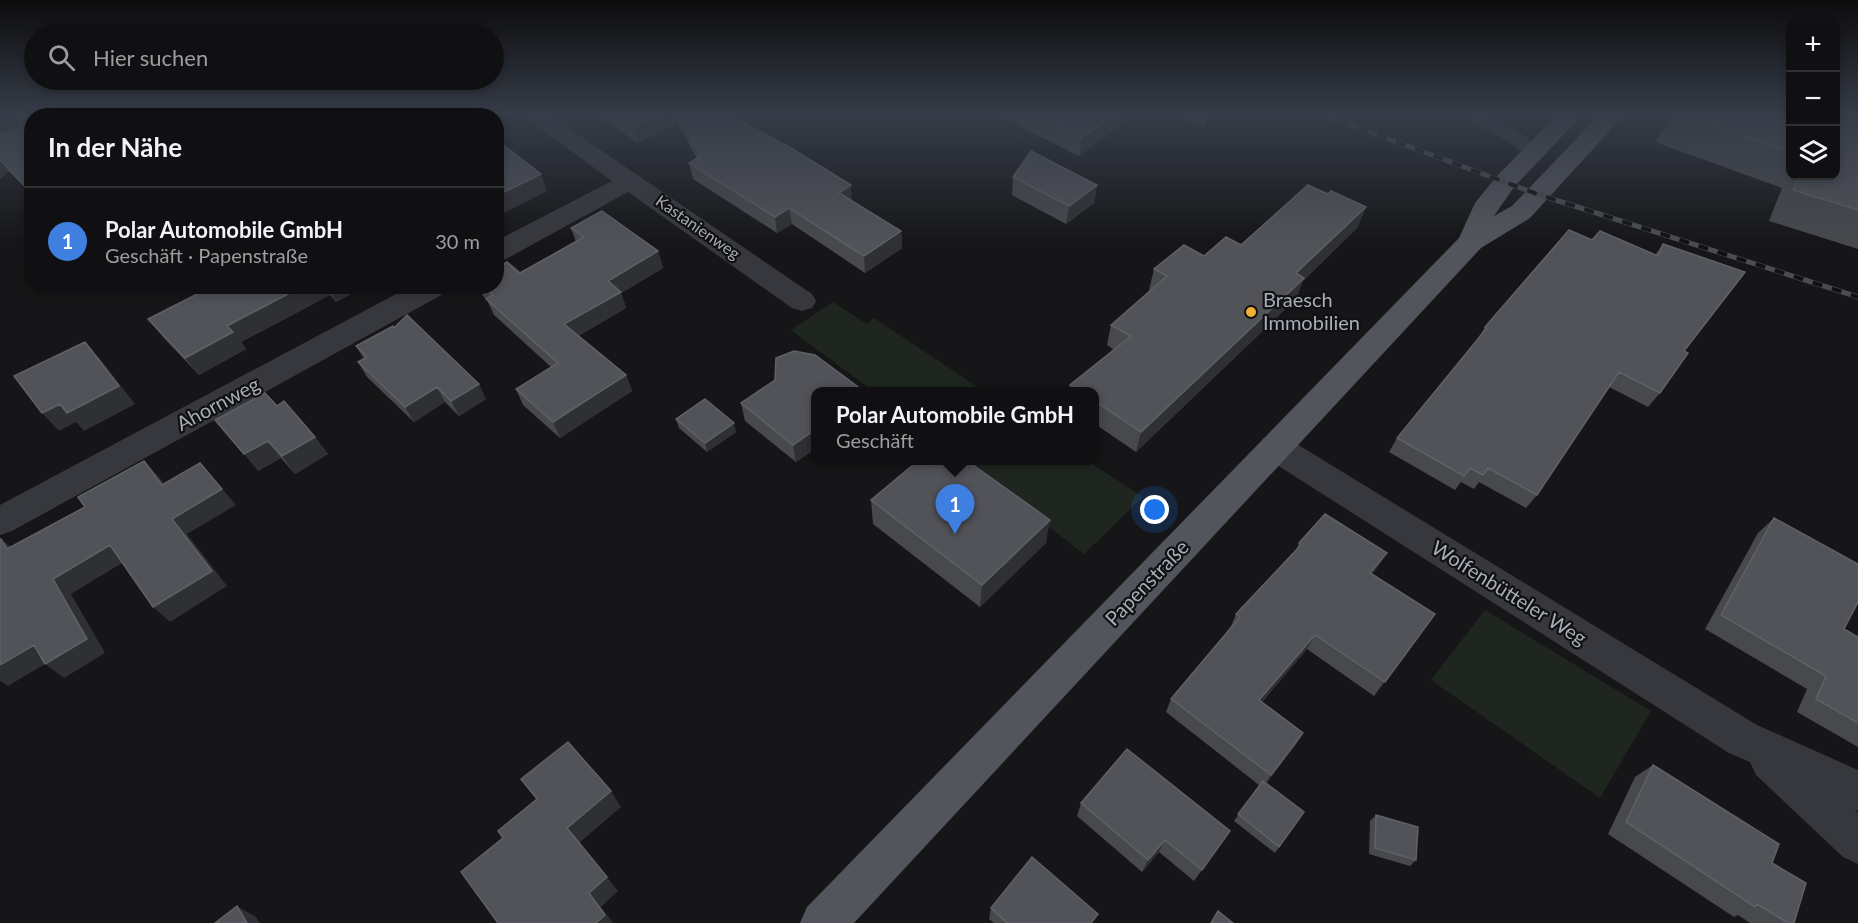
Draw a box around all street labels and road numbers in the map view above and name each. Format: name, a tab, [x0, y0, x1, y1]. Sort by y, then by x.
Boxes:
street label: Kastanienweg	[653, 191, 744, 263]
street label: Ahornweg	[172, 371, 263, 435]
street label: Papenstraße	[1100, 535, 1193, 630]
street label: Wolfenbütteler Weg	[1428, 535, 1591, 650]

